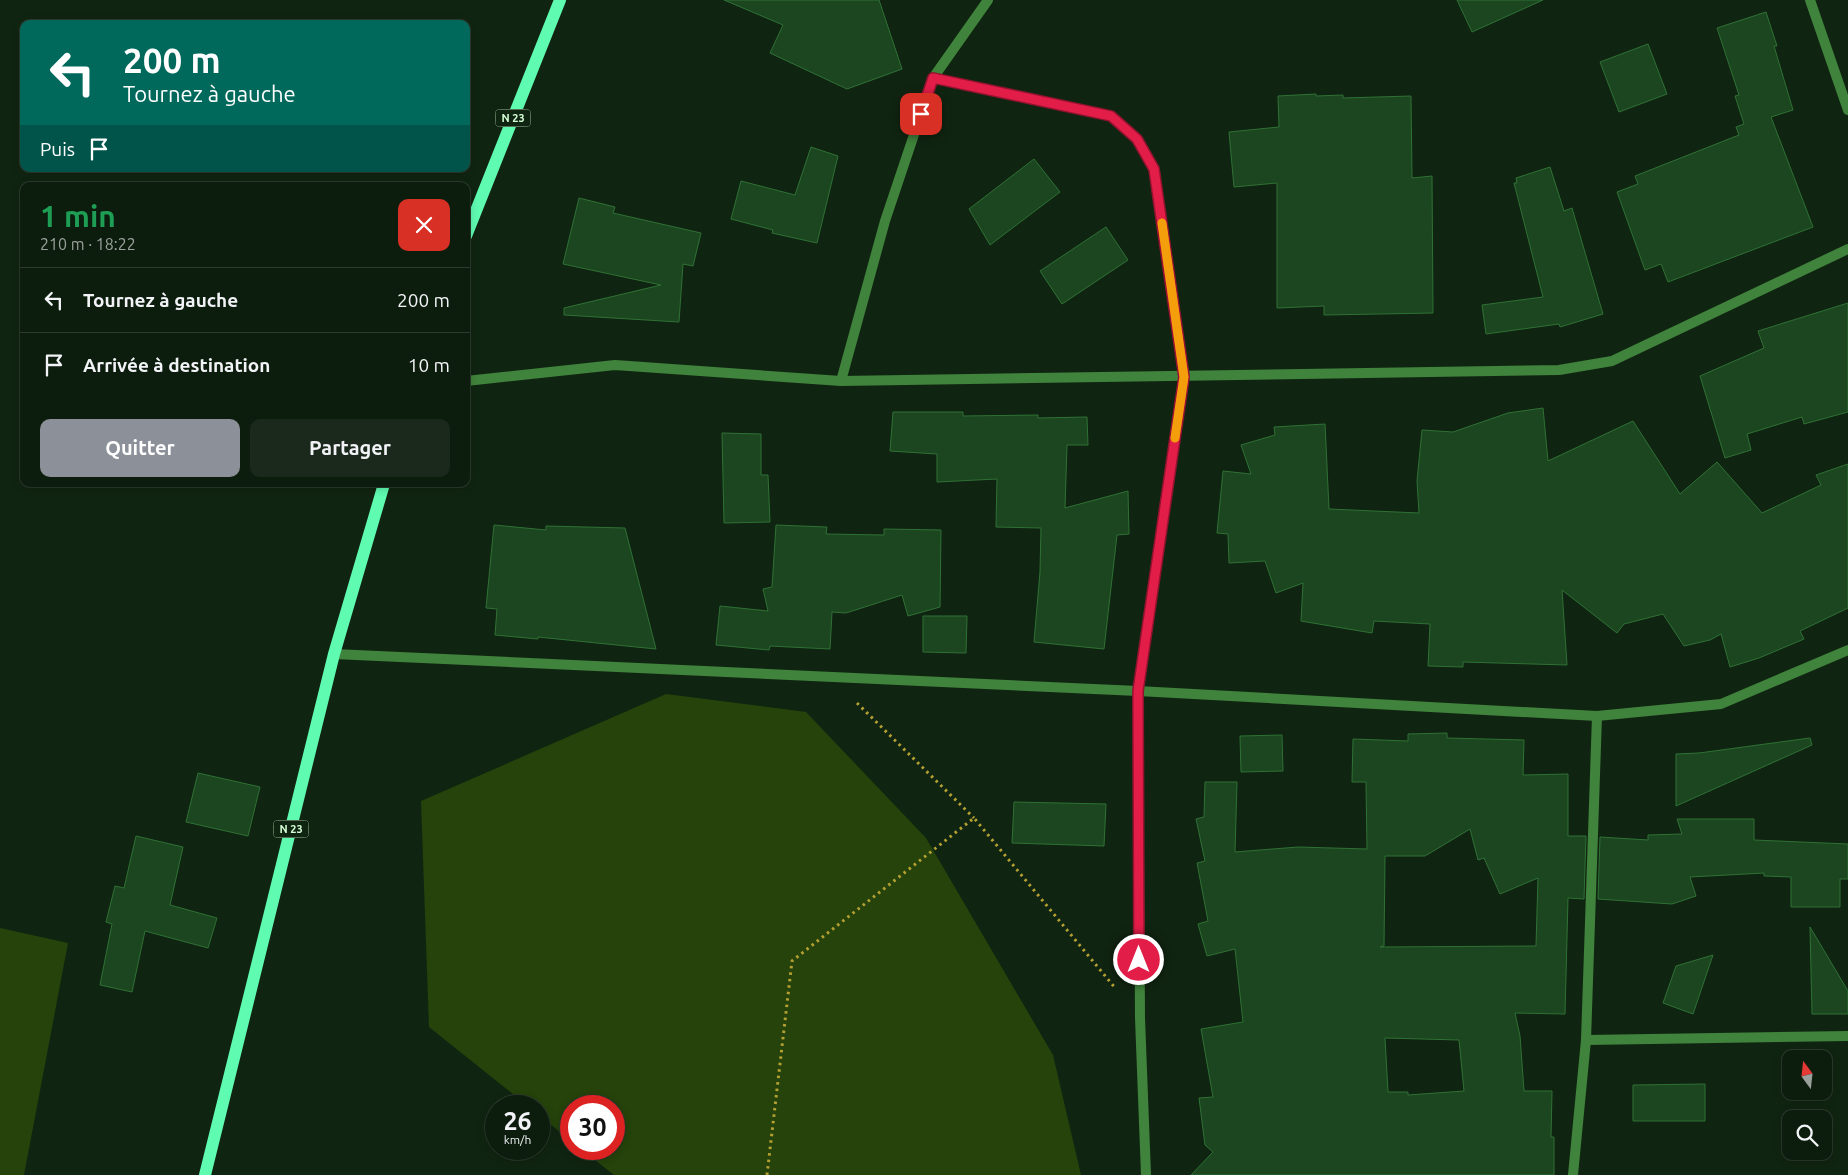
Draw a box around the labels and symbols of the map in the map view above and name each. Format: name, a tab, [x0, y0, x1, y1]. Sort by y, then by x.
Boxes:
pin	[900, 93, 942, 135]
road number: N 23	[496, 110, 530, 126]
road number: N 23	[274, 821, 308, 838]
position arrow	[1112, 933, 1164, 985]
north arrow	[1782, 1050, 1832, 1100]
speed limit sign: 30	[560, 1095, 625, 1160]

